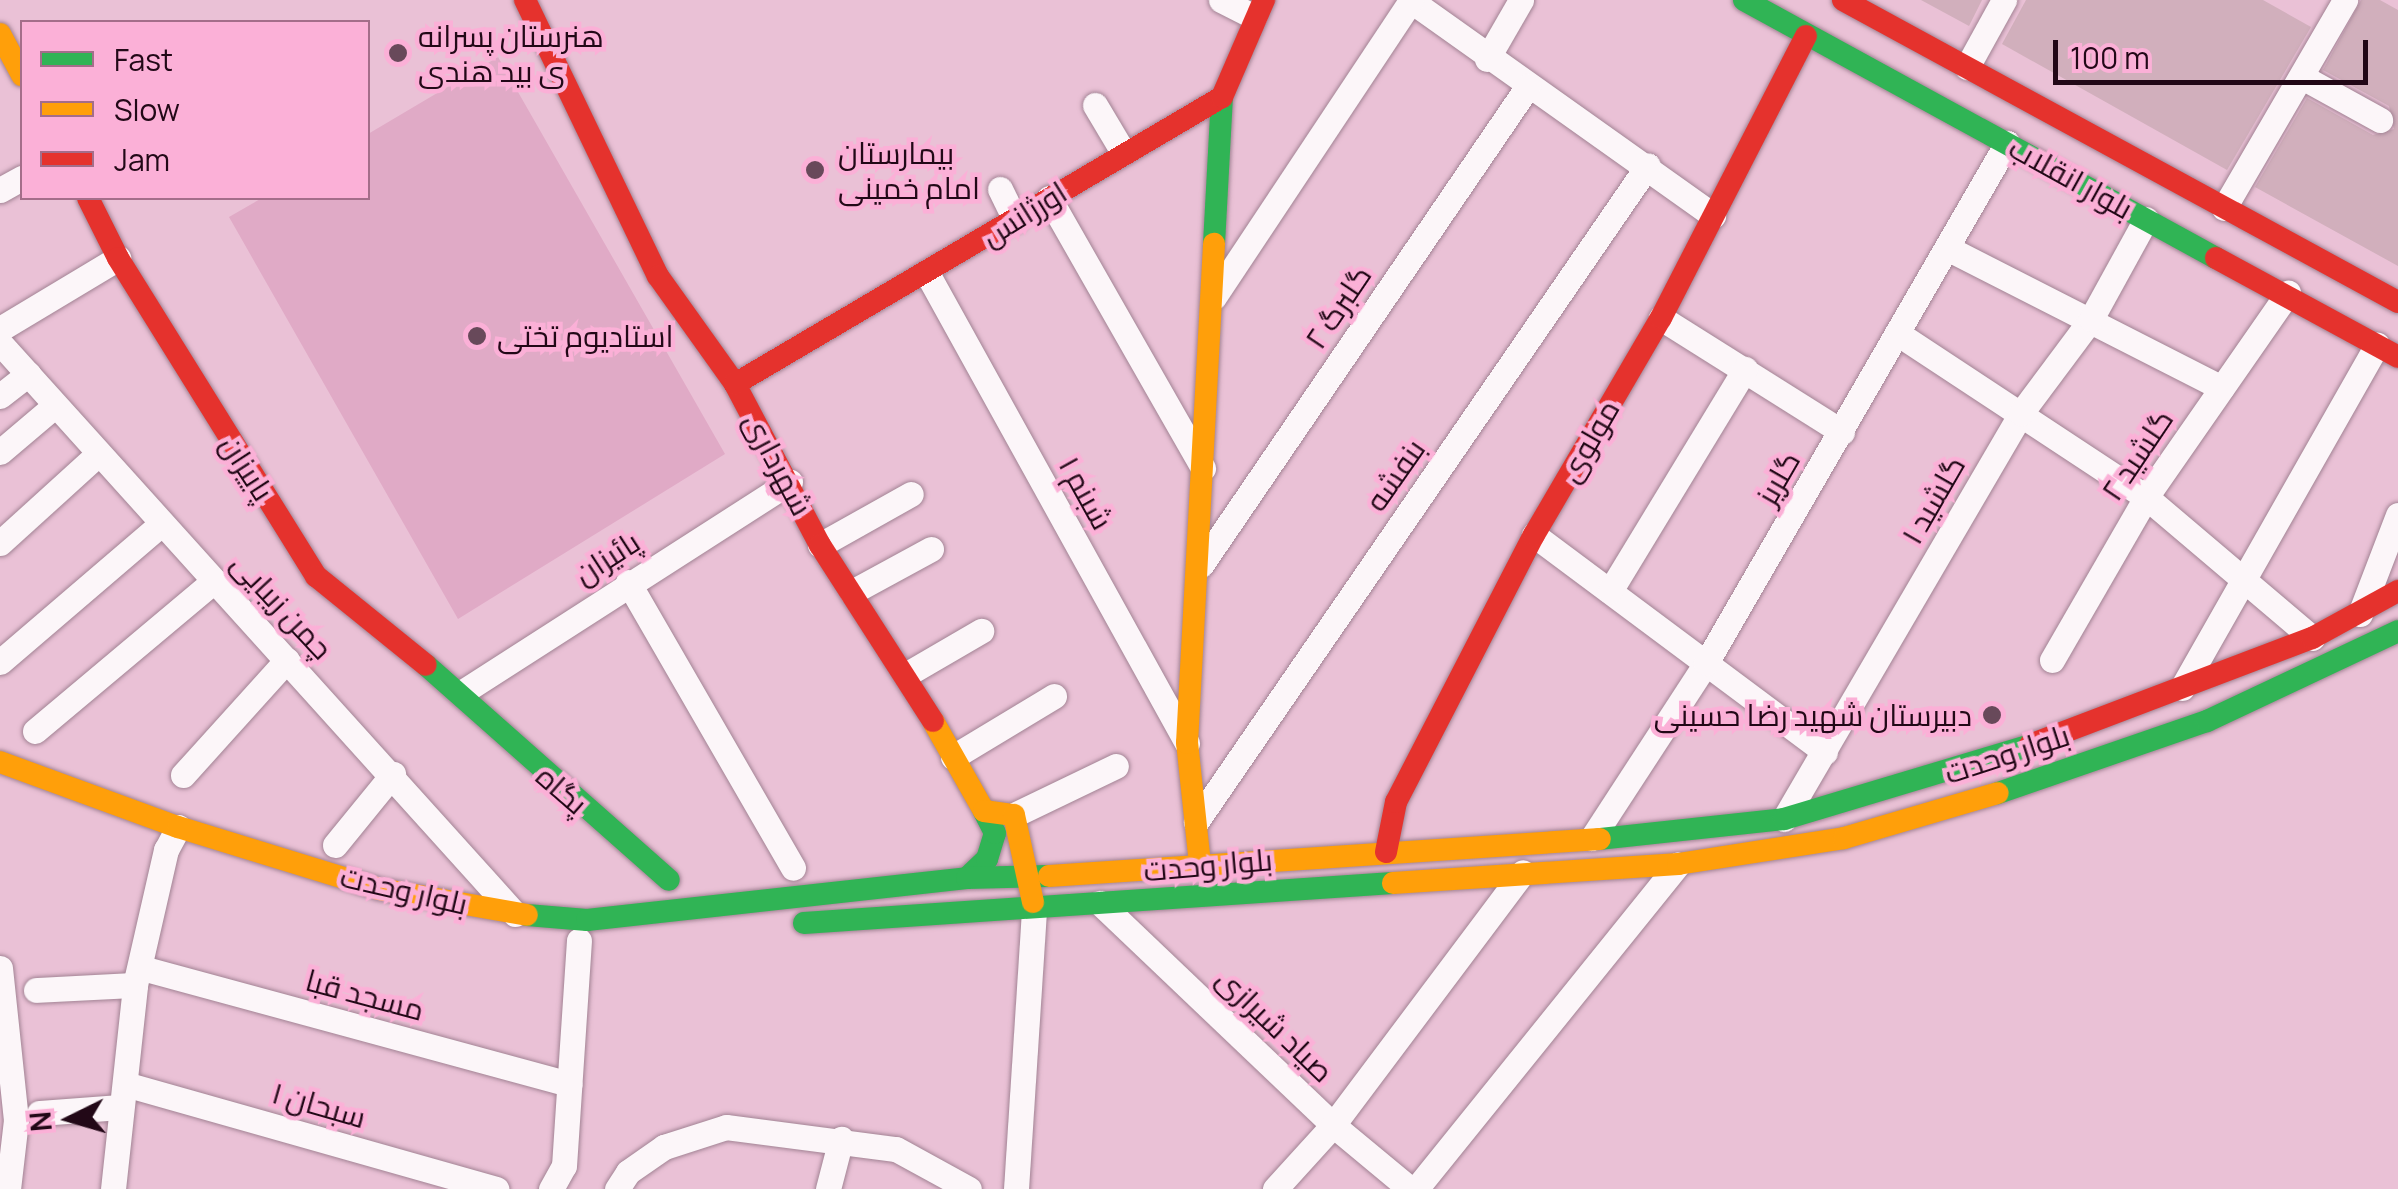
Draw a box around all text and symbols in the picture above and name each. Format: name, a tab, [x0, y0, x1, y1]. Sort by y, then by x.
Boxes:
place label: هنرستان پسرانه ی بید هندی	[418, 18, 604, 88]
legend	[20, 20, 370, 200]
scale bar	[2058, 20, 2373, 82]
text: 100 m	[2070, 37, 2150, 78]
text: Fast	[114, 39, 173, 80]
marker: هنرستان پسرانه ی بید هندی	[387, 42, 409, 64]
text: Slow	[114, 89, 180, 130]
street label: بلوار انقلاب	[2003, 129, 2139, 227]
place label: بیمارستان امام خمینی	[838, 135, 980, 206]
text: Jam	[114, 139, 170, 180]
marker: بیمارستان امام خمینی	[802, 157, 828, 183]
street label: اورژانس	[975, 174, 1073, 254]
street label: گلبرگ ۲	[1297, 259, 1379, 355]
place label: استادیوم تختی	[497, 318, 674, 354]
marker: استادیوم تختی	[466, 325, 488, 347]
street label: مولوی	[1551, 393, 1627, 489]
street label: گلشید ۲	[2094, 403, 2180, 507]
street label: شهرداری	[736, 407, 820, 521]
street label: پاییزان	[213, 429, 281, 507]
street label: بنفشه	[1358, 432, 1432, 518]
street label: گلریز	[1749, 445, 1807, 511]
street label: شبنم ۱	[1051, 450, 1121, 536]
street label: گلشید ۱	[1894, 450, 1972, 550]
street label: پائیزان	[568, 524, 646, 592]
street label: چمن زیبایی	[224, 545, 340, 667]
place label: دبیرستان شهید رضا حسینی	[1654, 697, 1972, 733]
marker: دبیرستان شهید رضا حسینی	[1981, 704, 2003, 726]
street label: بلوار وحدت	[1940, 717, 2074, 791]
street label: پگاه	[529, 758, 595, 822]
street label: بلوار وحدت	[1142, 841, 1274, 889]
street label: بلوار وحدت	[337, 858, 471, 922]
street label: صیاد شیرازی	[1209, 961, 1341, 1089]
street label: مسجد قبا	[302, 962, 428, 1028]
north arrow	[20, 1069, 120, 1169]
street label: سبحان ۱	[268, 1074, 370, 1136]
text: N	[20, 1110, 60, 1133]

